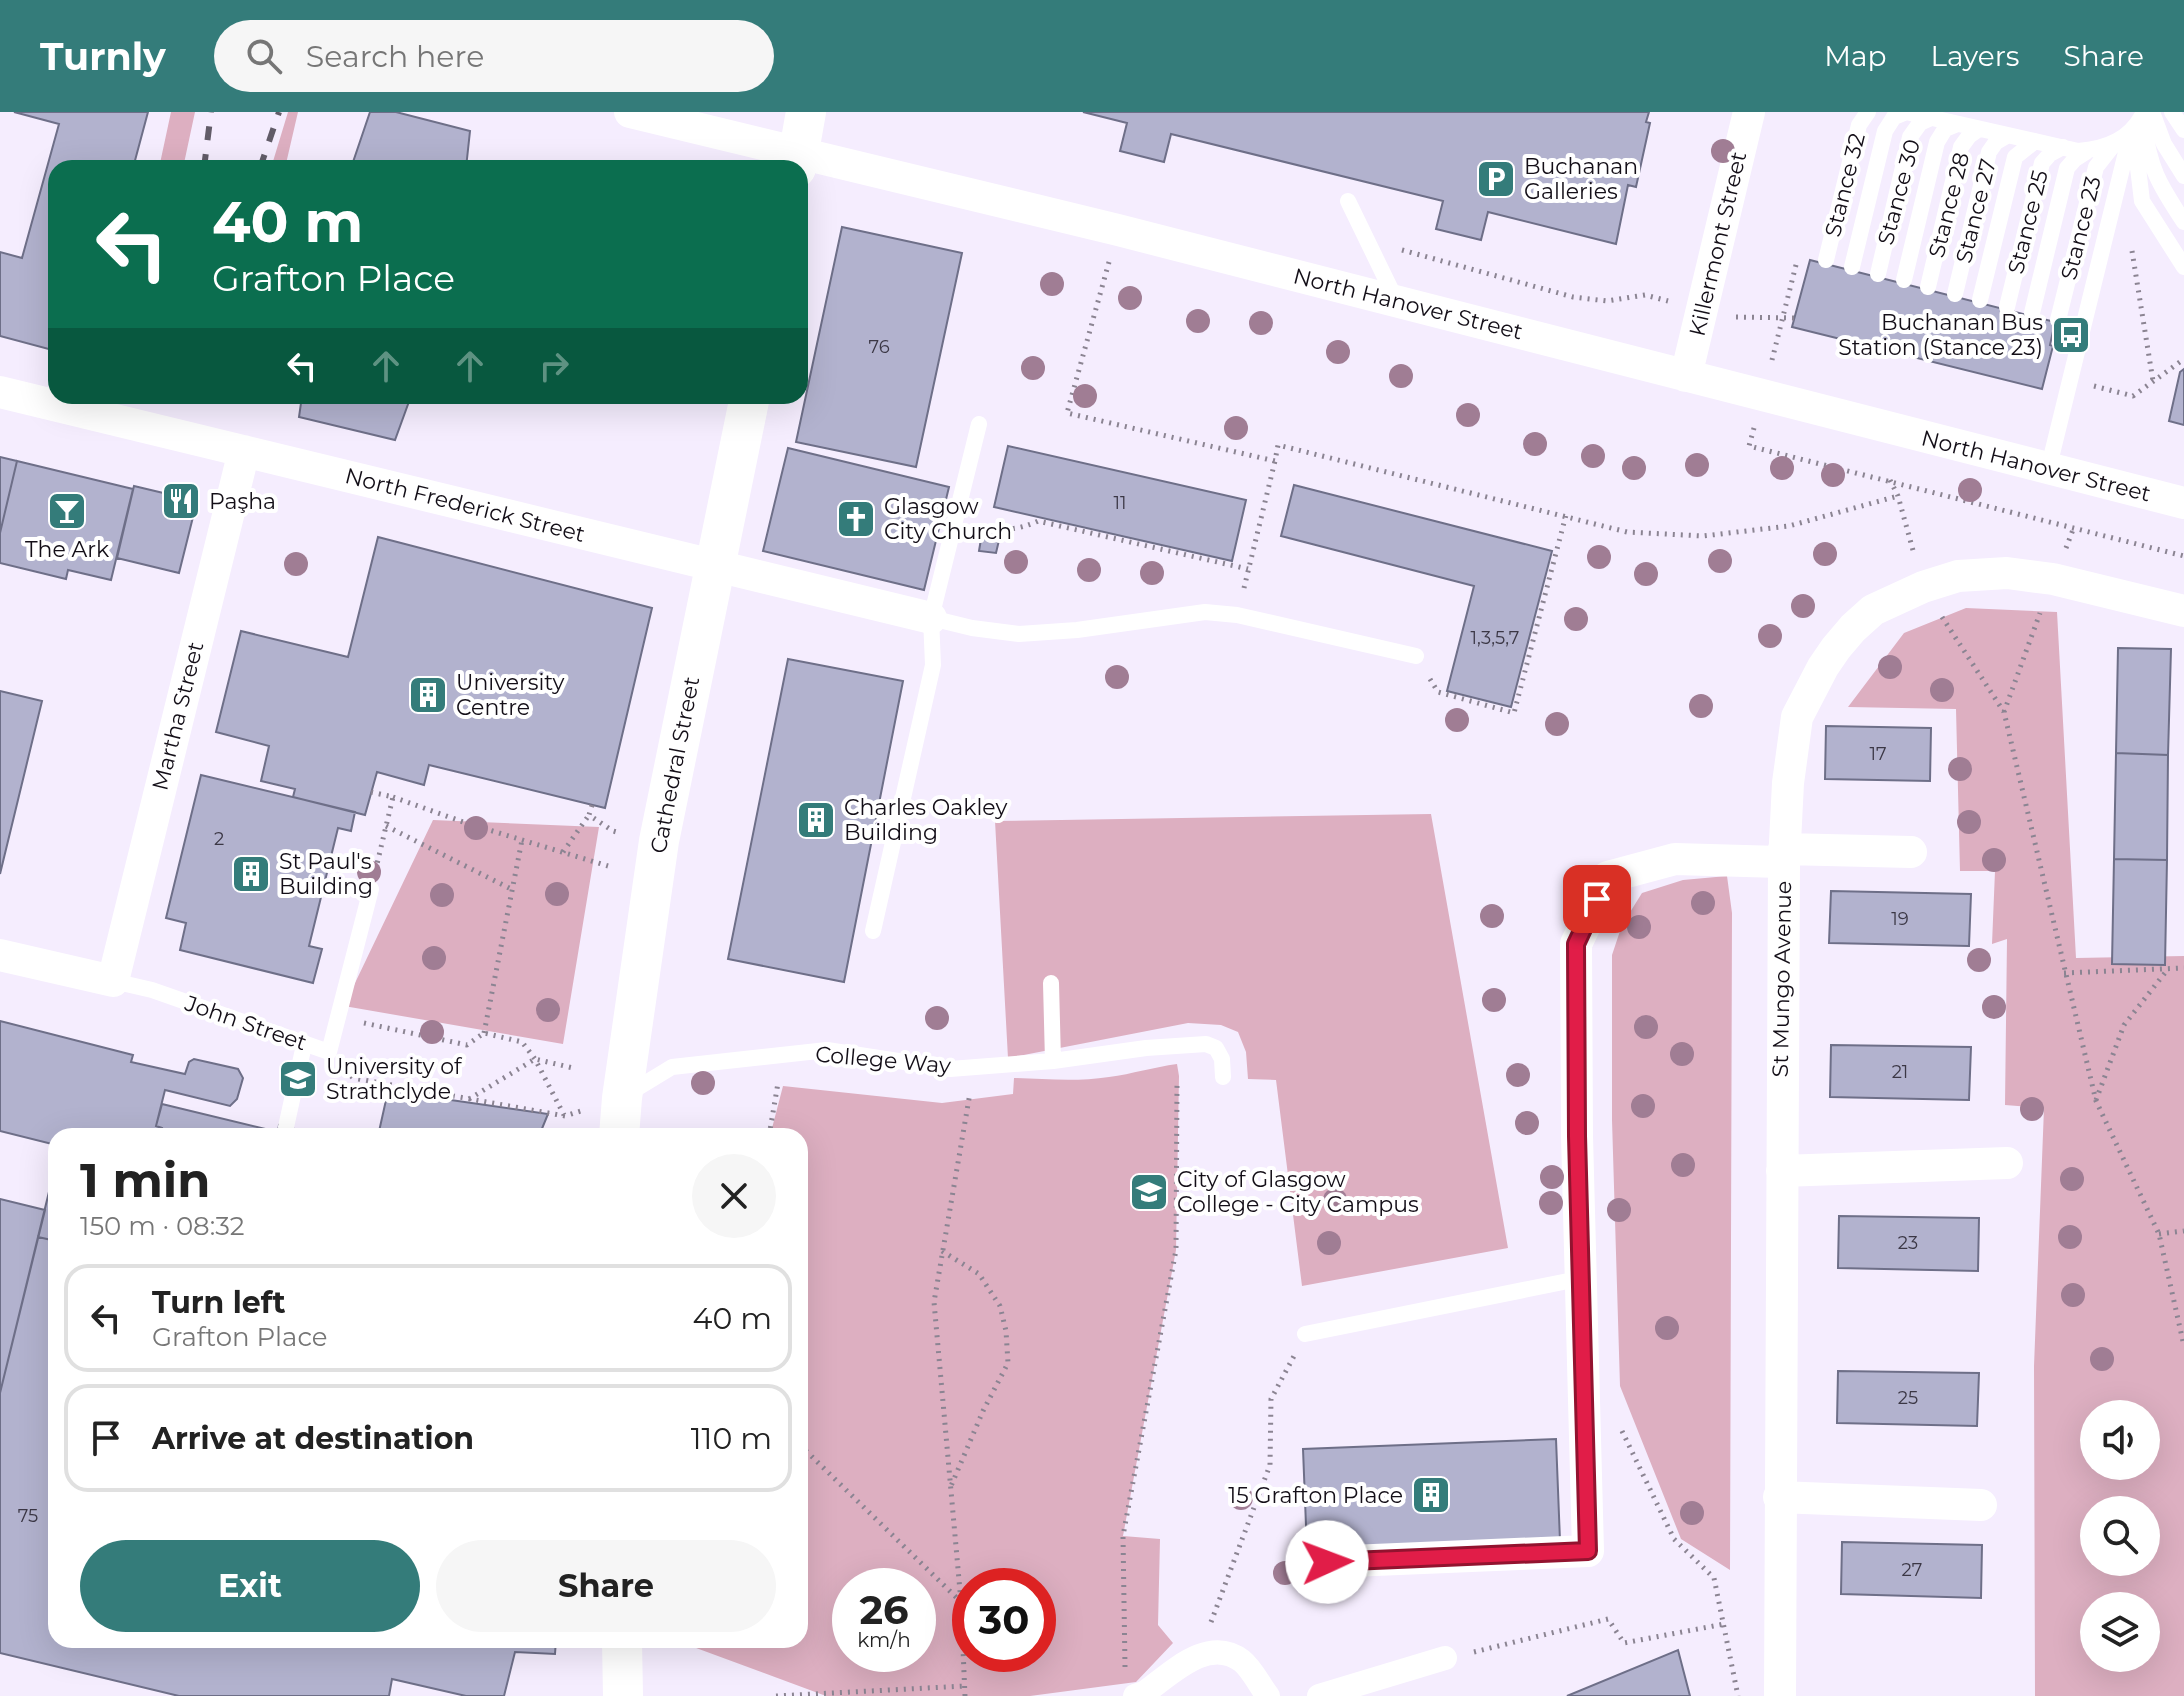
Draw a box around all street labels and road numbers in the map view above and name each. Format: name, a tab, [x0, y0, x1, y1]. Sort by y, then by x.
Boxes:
street label: Stance 32	[1819, 130, 1871, 240]
street label: Stance 30	[1872, 136, 1926, 248]
street label: Killermont Street	[1684, 149, 1752, 339]
street label: Stance 28	[1923, 150, 1975, 260]
street label: Stance 27	[1950, 156, 2002, 266]
street label: Stance 25	[2002, 167, 2054, 277]
street label: Stance 23	[2055, 173, 2107, 283]
street label: North Hanover Street	[1290, 262, 1526, 346]
street label: North Hanover Street	[1918, 424, 2154, 508]
street label: North Frederick Street	[342, 462, 588, 548]
street label: Martha Street	[146, 639, 210, 793]
street label: Cathedral Street	[645, 674, 705, 856]
street label: St Mungo Avenue	[1767, 881, 1797, 1077]
street label: John Street	[181, 989, 310, 1056]
street label: College Way	[814, 1041, 952, 1079]

